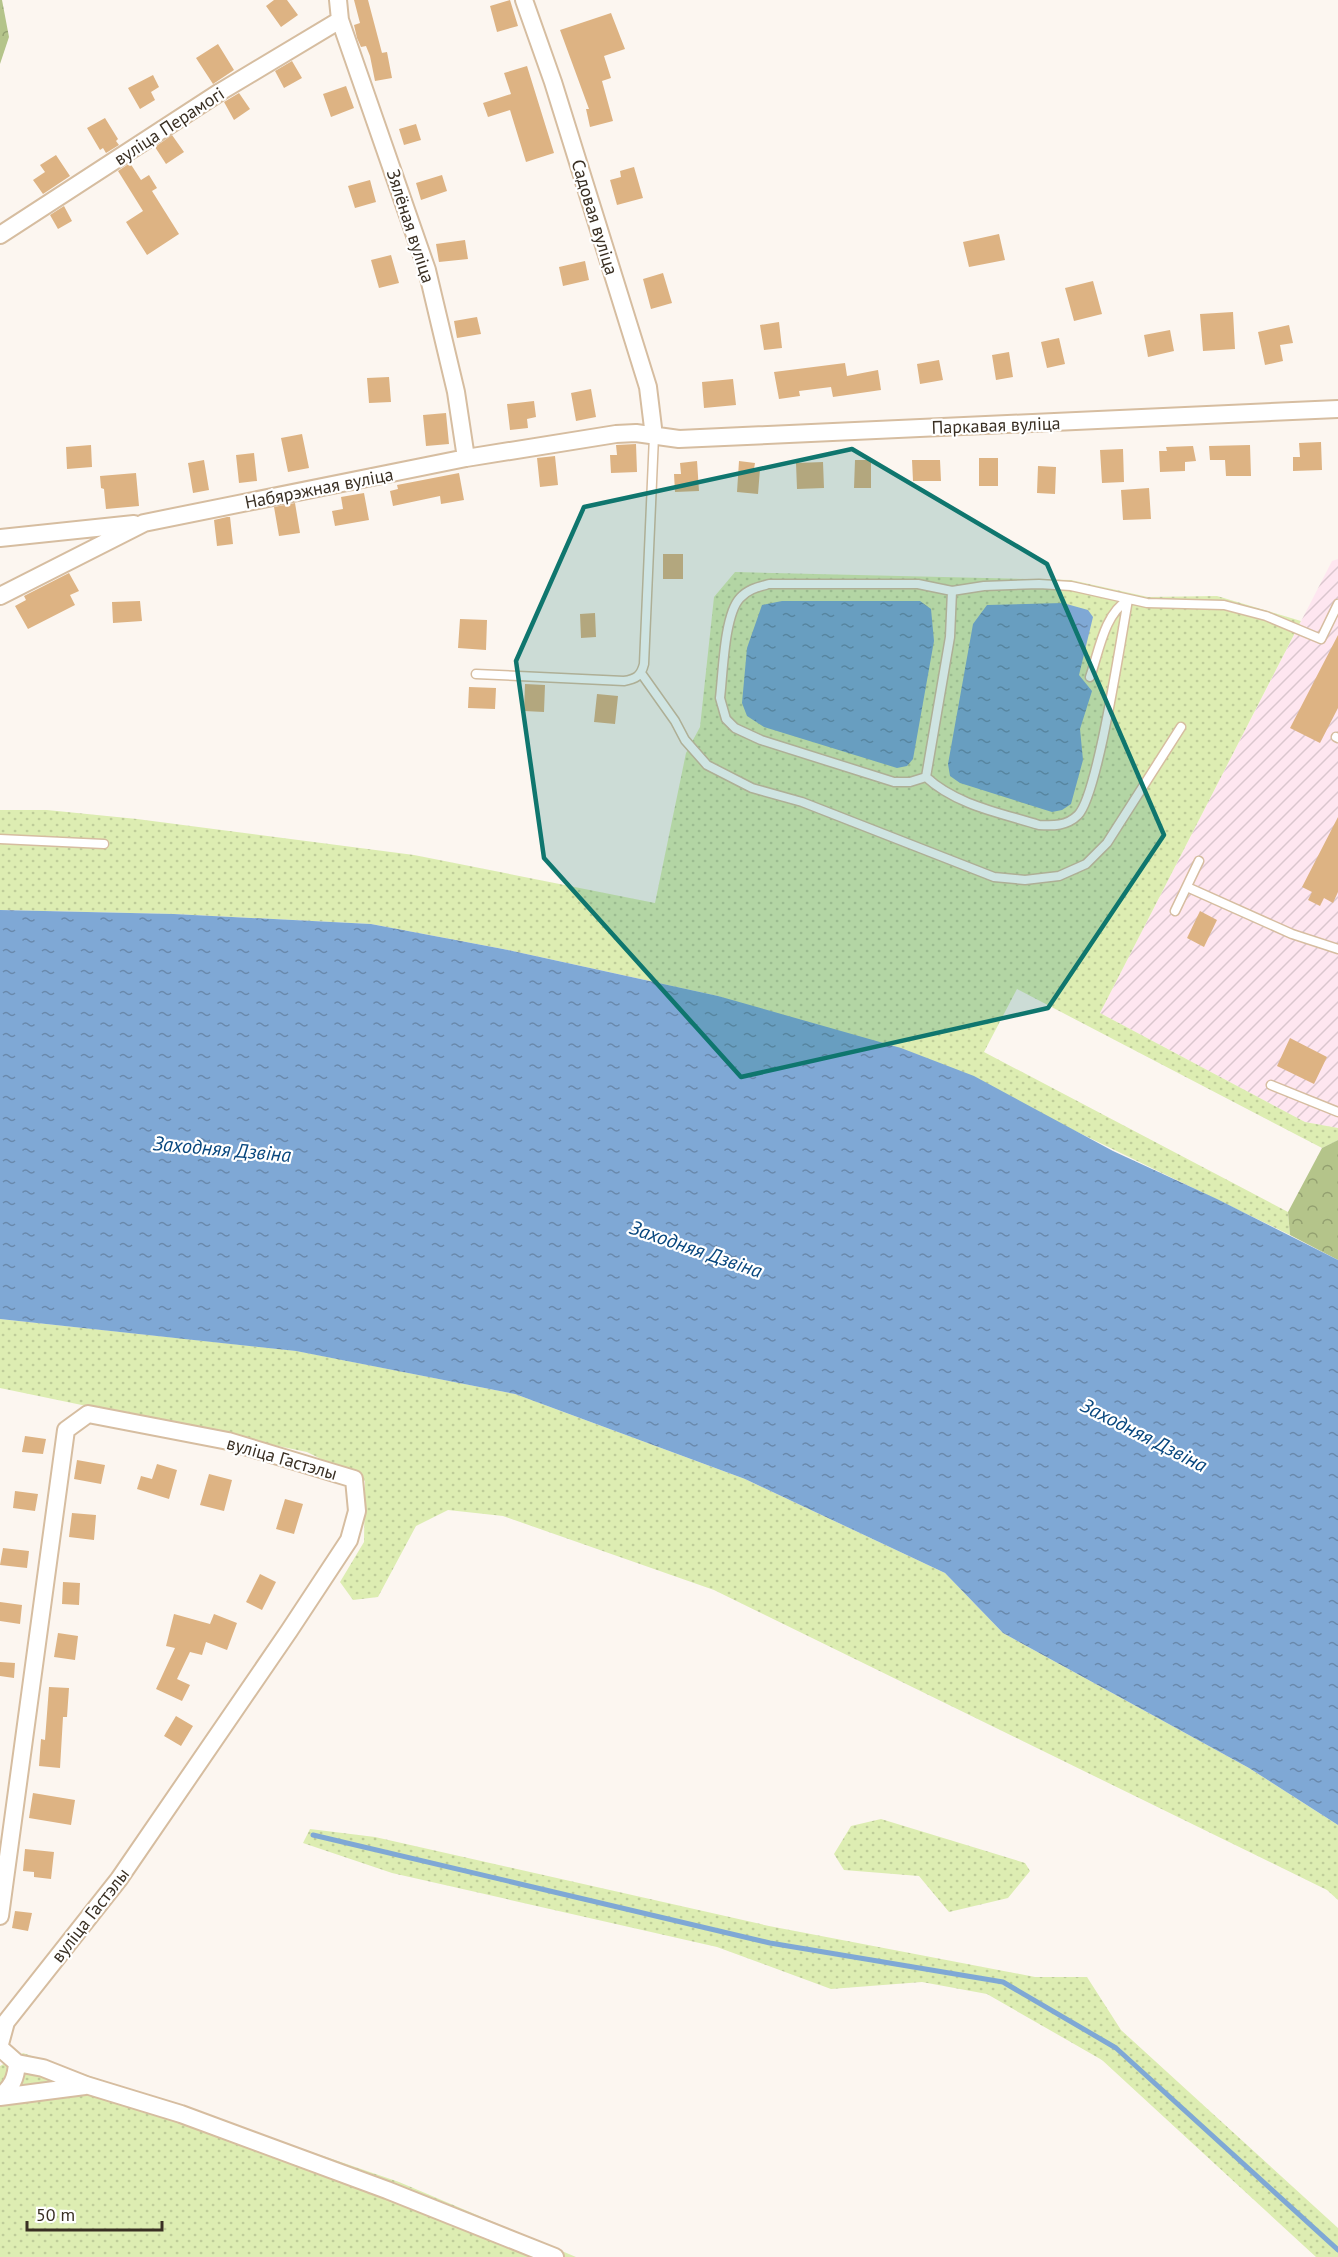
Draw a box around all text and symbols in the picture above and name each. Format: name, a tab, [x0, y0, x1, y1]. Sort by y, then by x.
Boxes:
street label: вуліца Перамогі	[109, 82, 229, 170]
street label: Садовая вуліца	[567, 156, 623, 278]
street label: Зялёная вуліца	[382, 166, 440, 286]
street label: Паркавая вуліца	[931, 411, 1061, 439]
street label: Набярэжная вуліца	[243, 462, 395, 514]
water label: Заходняя Дзвіна	[152, 1130, 292, 1168]
water label: Заходняя Дзвіна	[626, 1214, 766, 1284]
water label: Заходняя Дзвіна	[1076, 1392, 1212, 1478]
street label: вуліца Гастэлы	[224, 1431, 340, 1485]
street label: вуліца Гастэлы	[46, 1863, 134, 1967]
scale bar	[27, 2194, 162, 2232]
text: 50 m	[36, 2203, 75, 2226]

